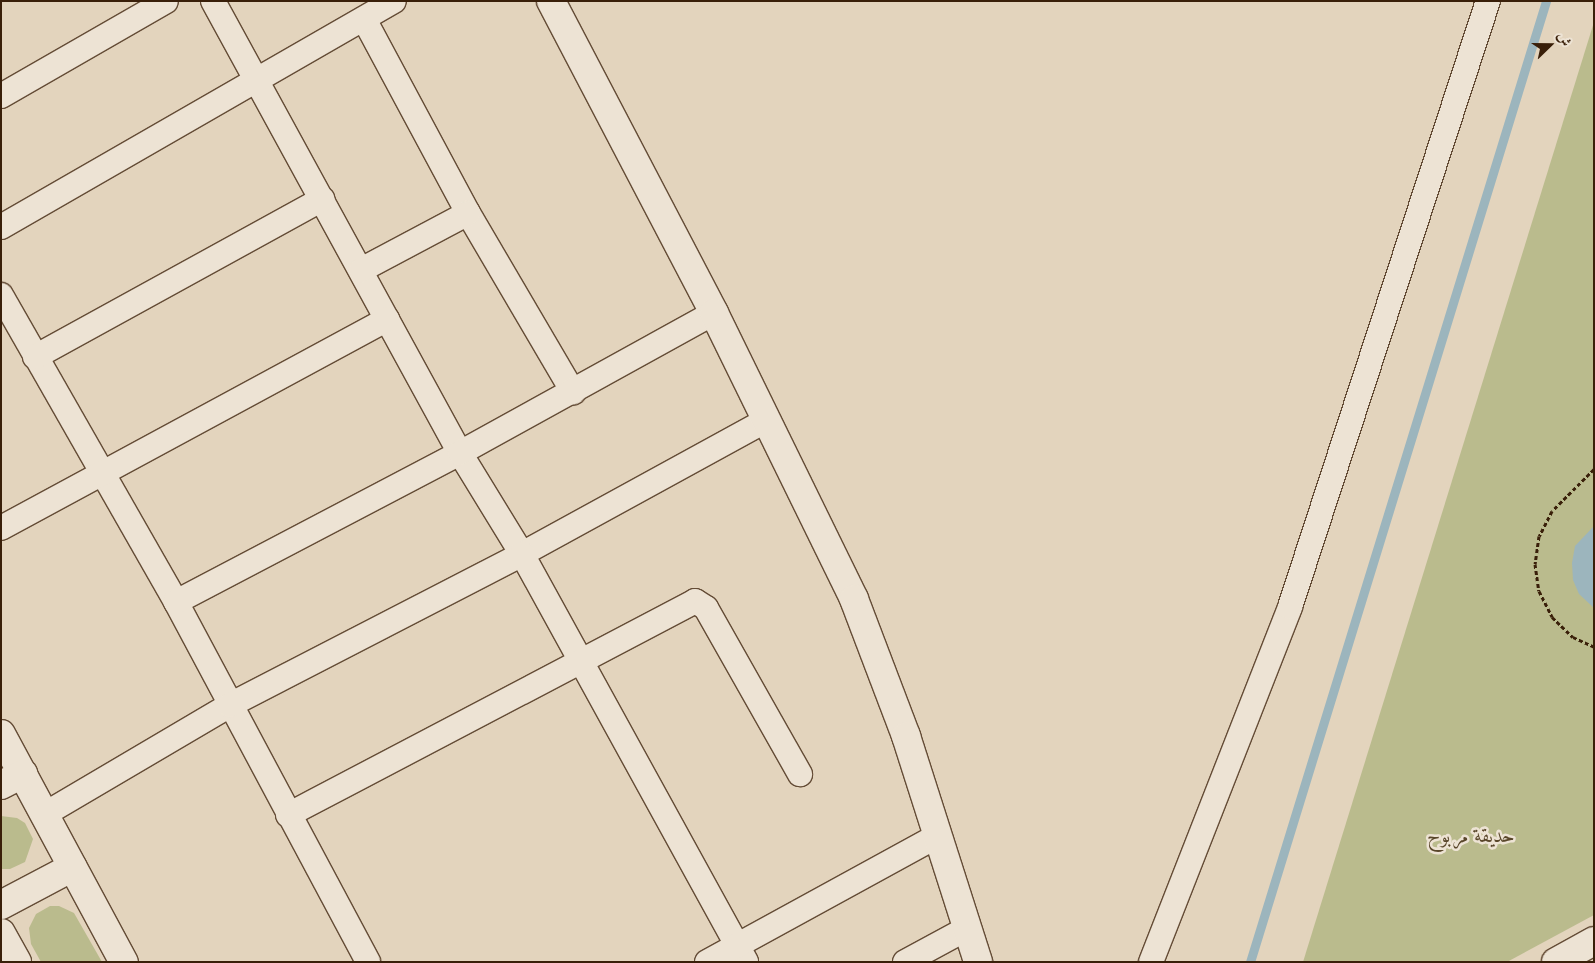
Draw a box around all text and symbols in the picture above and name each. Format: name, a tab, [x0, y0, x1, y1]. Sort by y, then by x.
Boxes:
north arrow	[1525, 20, 1575, 70]
text: ش	[1555, 30, 1573, 48]
park label: حديقة مربوح	[1427, 825, 1515, 849]

